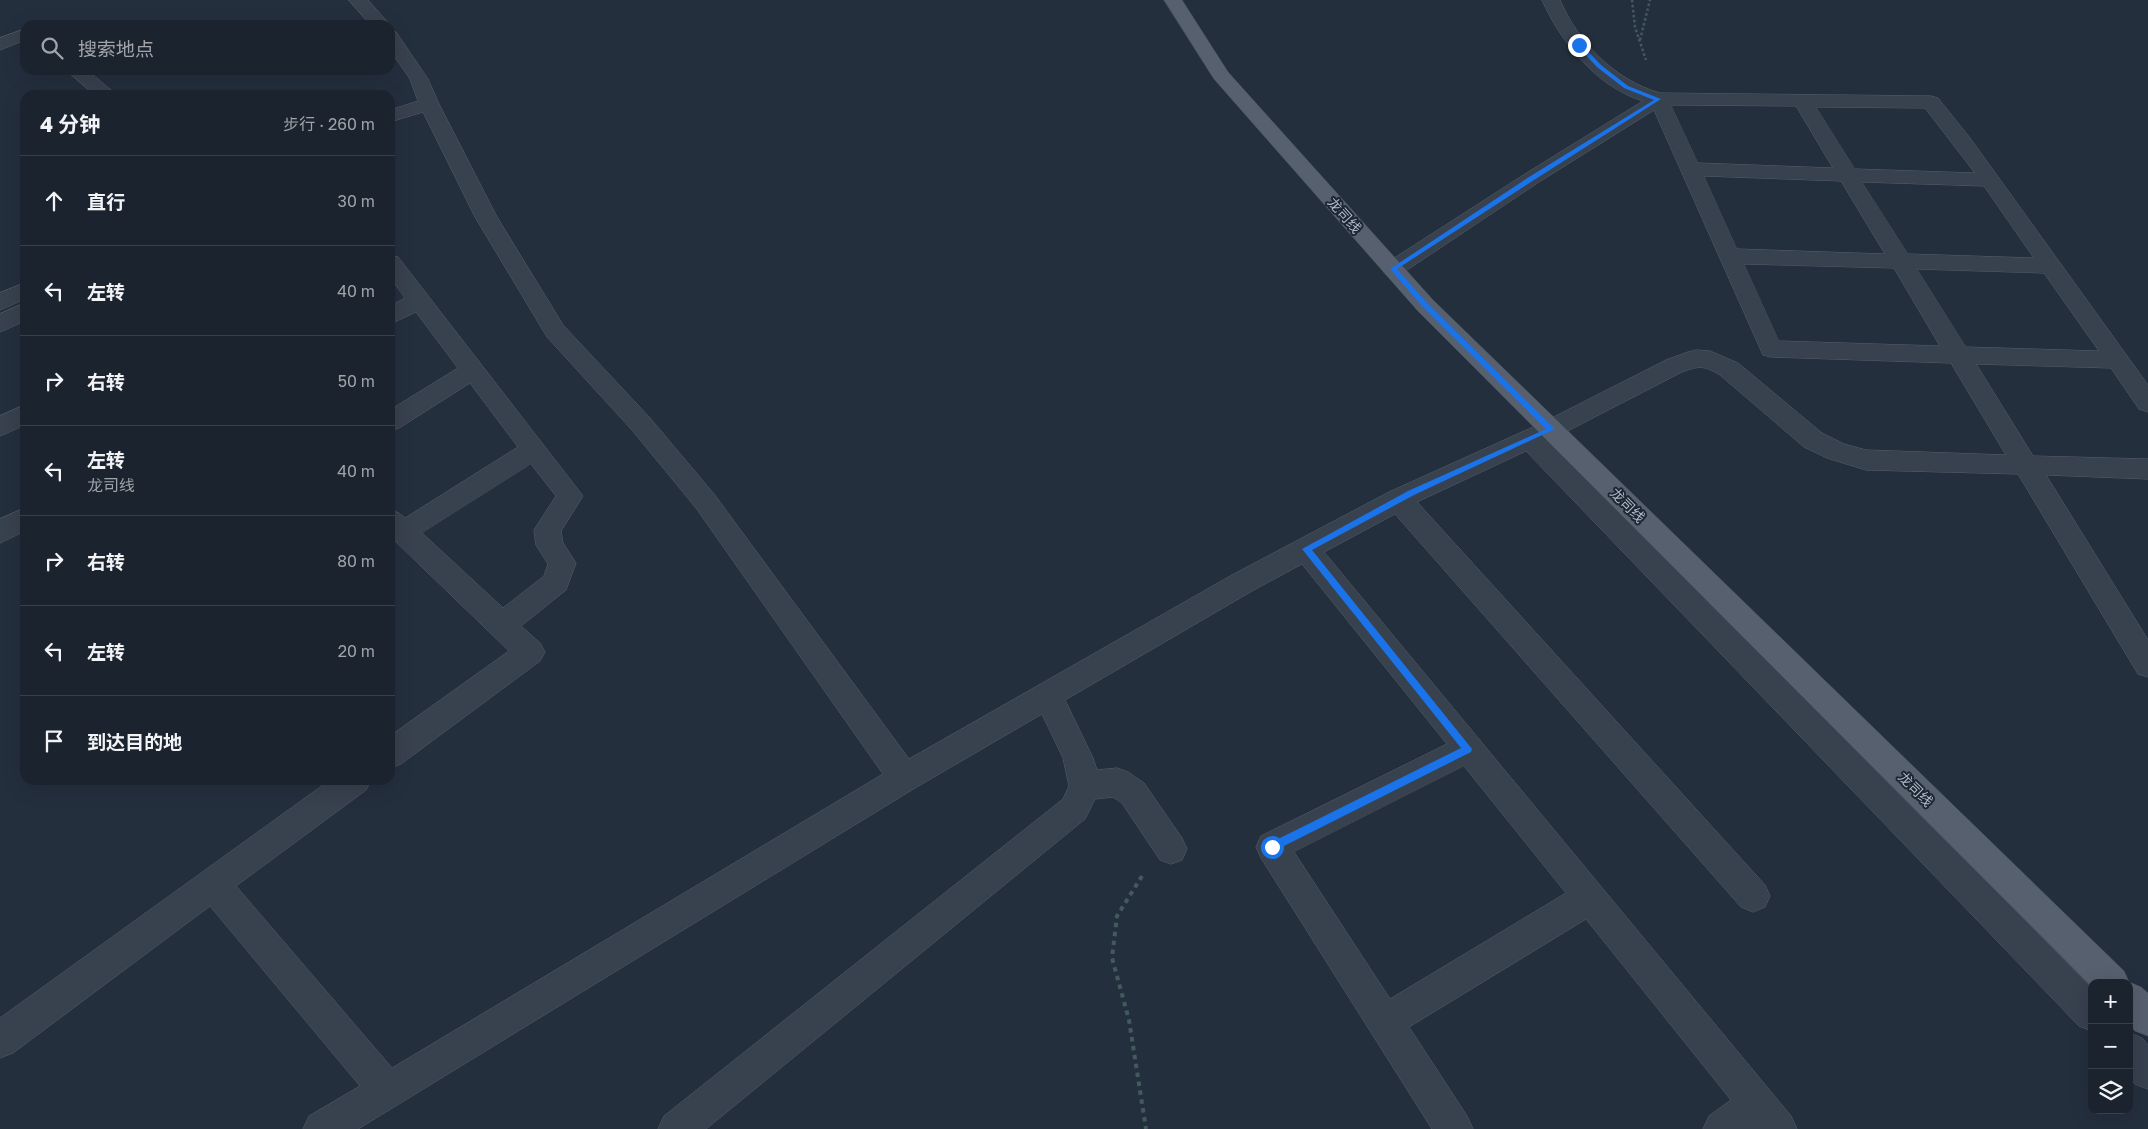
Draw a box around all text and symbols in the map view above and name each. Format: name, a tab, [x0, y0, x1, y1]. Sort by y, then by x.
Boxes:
search box	[20, 20, 395, 75]
icon: search	[38, 34, 66, 62]
route end	[1568, 34, 1591, 57]
text: 搜索地点	[78, 37, 154, 60]
text: 4 分钟	[40, 111, 100, 137]
text: 步行 · 260 m	[283, 114, 375, 134]
icon: ahead	[40, 187, 68, 215]
text: 直行	[87, 190, 125, 213]
text: 30 m	[338, 191, 375, 211]
street label: 龙司线	[1325, 194, 1365, 236]
icon: left	[40, 277, 68, 305]
text: 左转	[87, 280, 125, 303]
text: 40 m	[337, 281, 375, 301]
icon: right	[40, 367, 68, 395]
text: 右转	[87, 370, 125, 393]
text: 50 m	[338, 371, 375, 391]
text: 左转	[87, 448, 125, 471]
icon: left	[40, 457, 68, 485]
text: 40 m	[337, 461, 375, 481]
text: 龙司线	[87, 475, 135, 495]
street label: 龙司线	[1607, 484, 1649, 526]
icon: right	[40, 547, 68, 575]
text: 右转	[87, 550, 125, 573]
text: 80 m	[337, 551, 375, 571]
icon: left	[40, 637, 68, 665]
text: 左转	[87, 640, 125, 663]
text: 20 m	[338, 641, 375, 661]
icon: arrive	[40, 727, 68, 755]
text: 到达目的地	[87, 730, 182, 753]
street label: 龙司线	[1895, 768, 1937, 810]
route start	[1261, 836, 1284, 859]
map controls	[2088, 979, 2133, 1114]
button: +	[2088, 979, 2133, 1024]
button: −	[2088, 1024, 2133, 1069]
button: layers	[2088, 1069, 2133, 1114]

